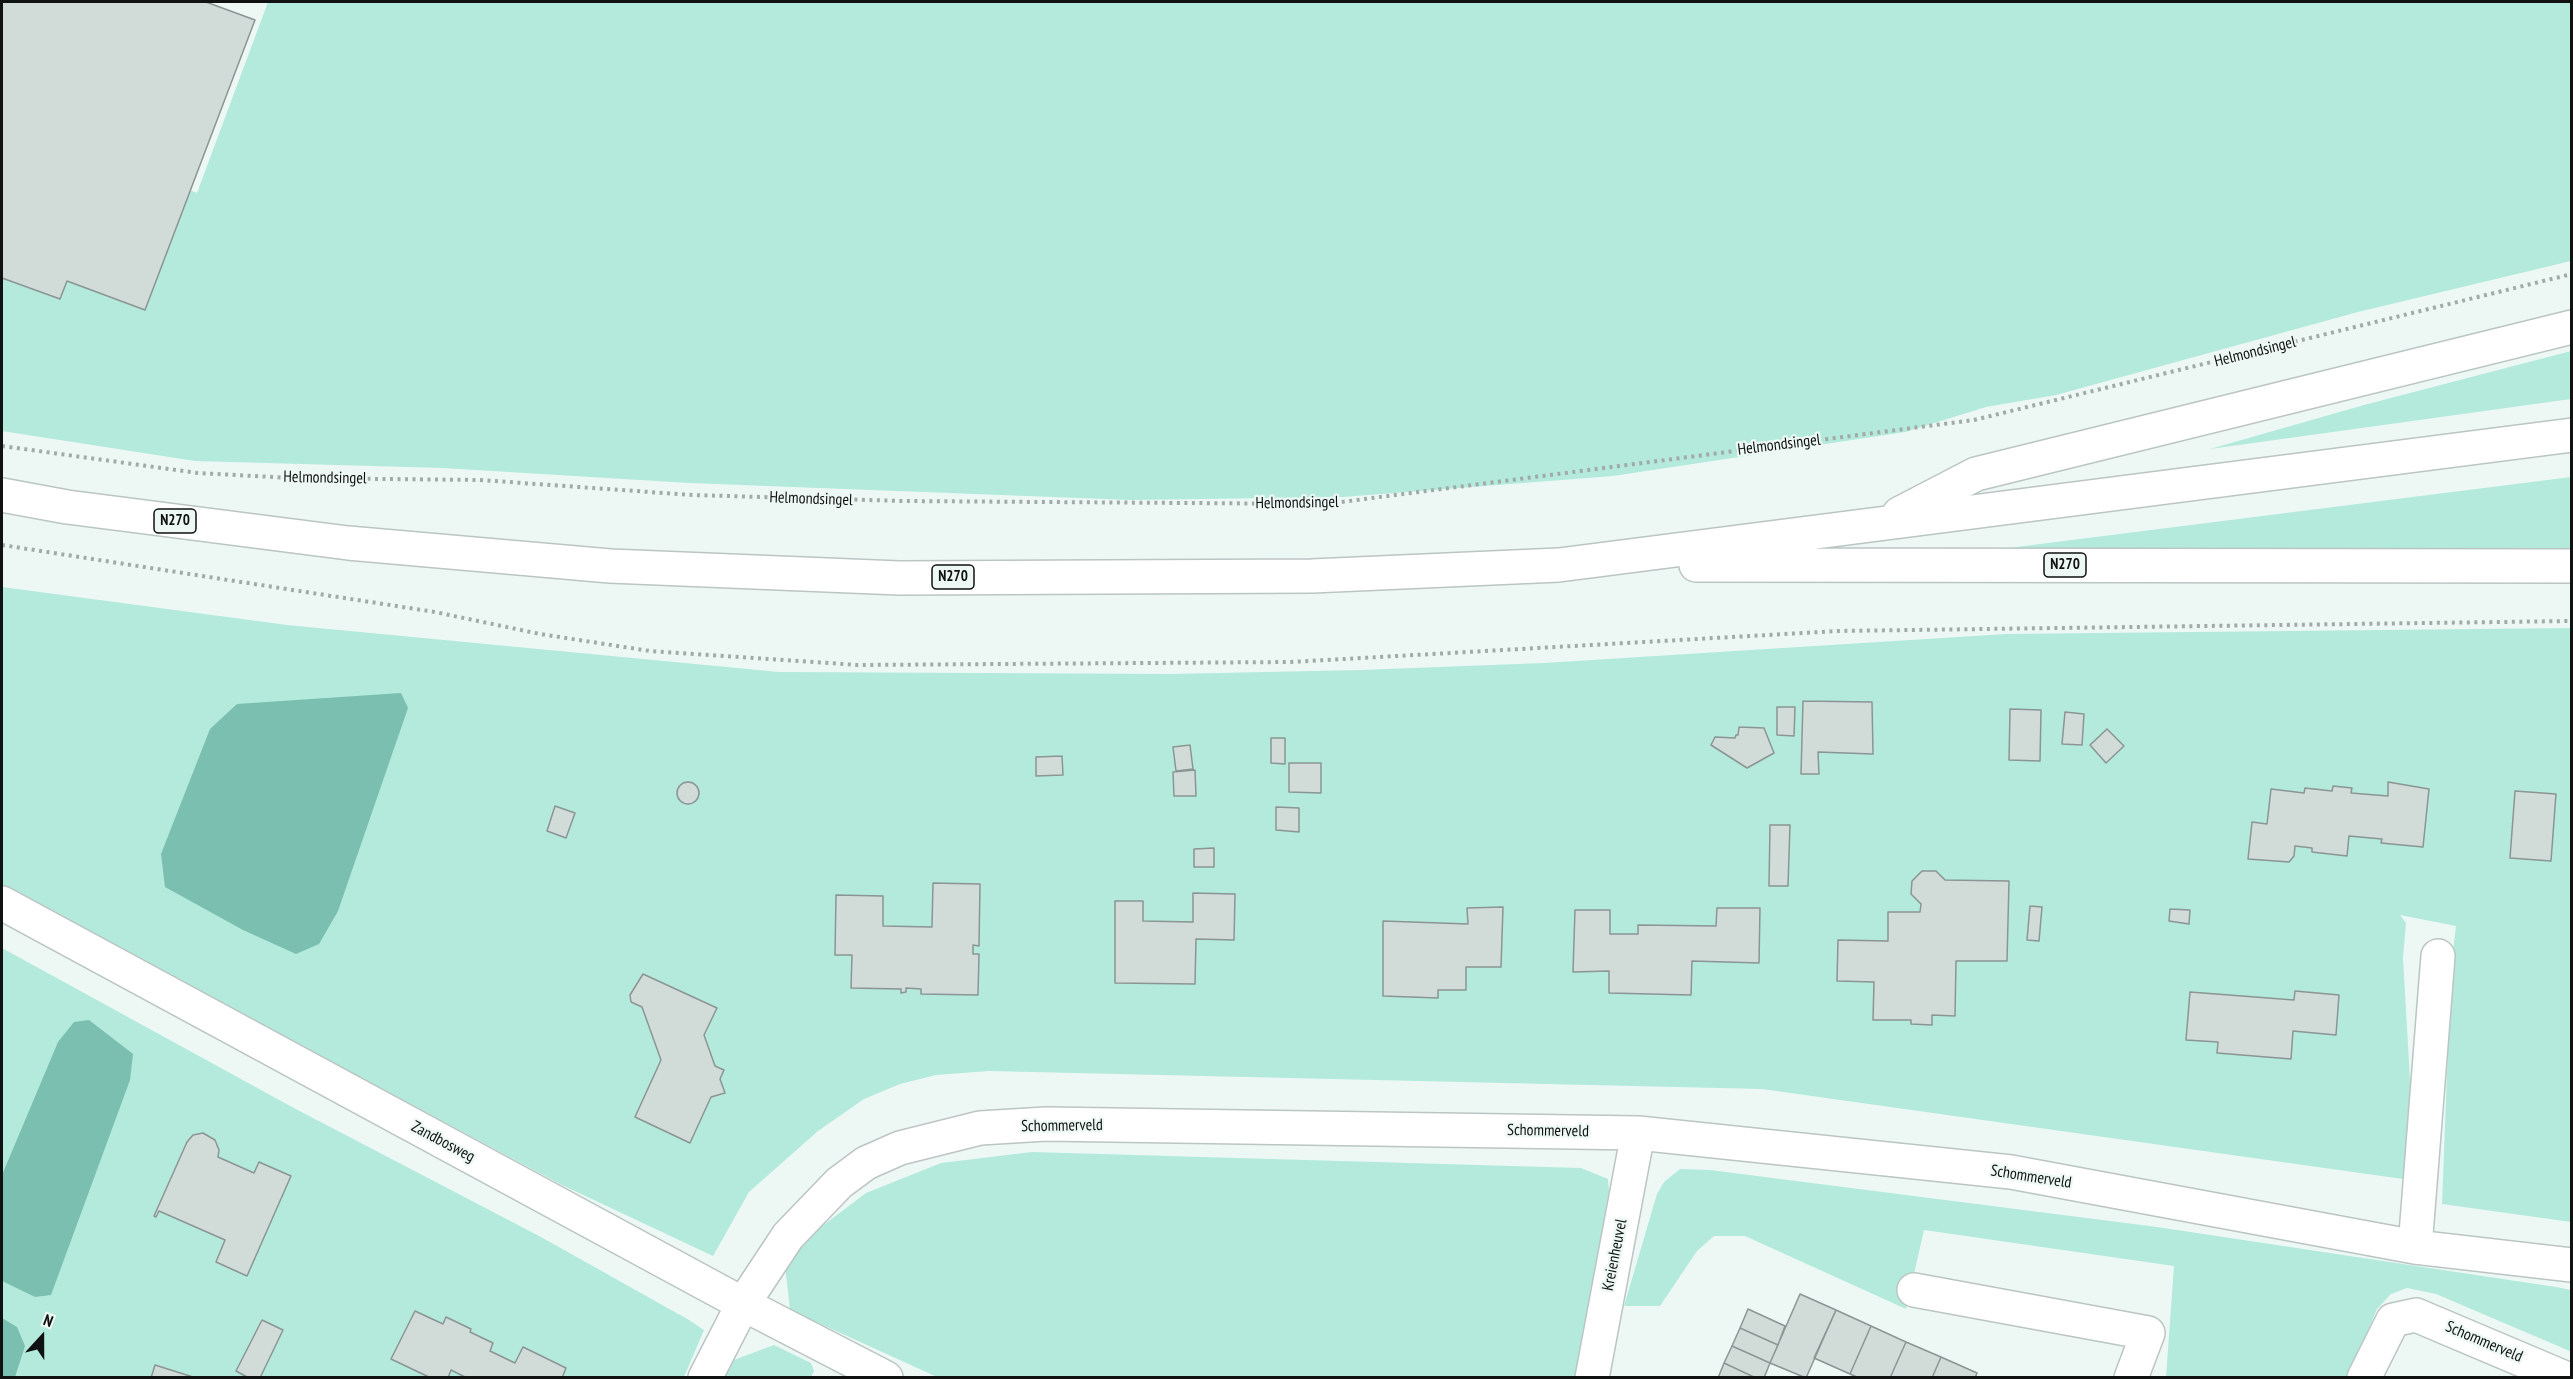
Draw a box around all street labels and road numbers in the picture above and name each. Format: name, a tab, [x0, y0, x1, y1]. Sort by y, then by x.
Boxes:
street label: Helmondsingel	[2212, 333, 2298, 371]
street label: Helmondsingel	[1736, 430, 1822, 460]
street label: Helmondsingel	[283, 468, 367, 488]
street label: Helmondsingel	[769, 488, 853, 510]
street label: Helmondsingel	[1255, 493, 1339, 513]
road number: N270	[154, 509, 196, 533]
road number: N270	[2044, 553, 2086, 577]
road number: N270	[932, 565, 974, 589]
street label: Schommerveld	[1021, 1116, 1103, 1136]
street label: Zandbosweg	[408, 1117, 478, 1167]
street label: Schommerveld	[1507, 1121, 1589, 1141]
street label: Schommerveld	[1989, 1161, 2073, 1193]
street label: Kreienheuvel	[1599, 1217, 1631, 1293]
street label: Schommerveld	[2443, 1317, 2525, 1367]

